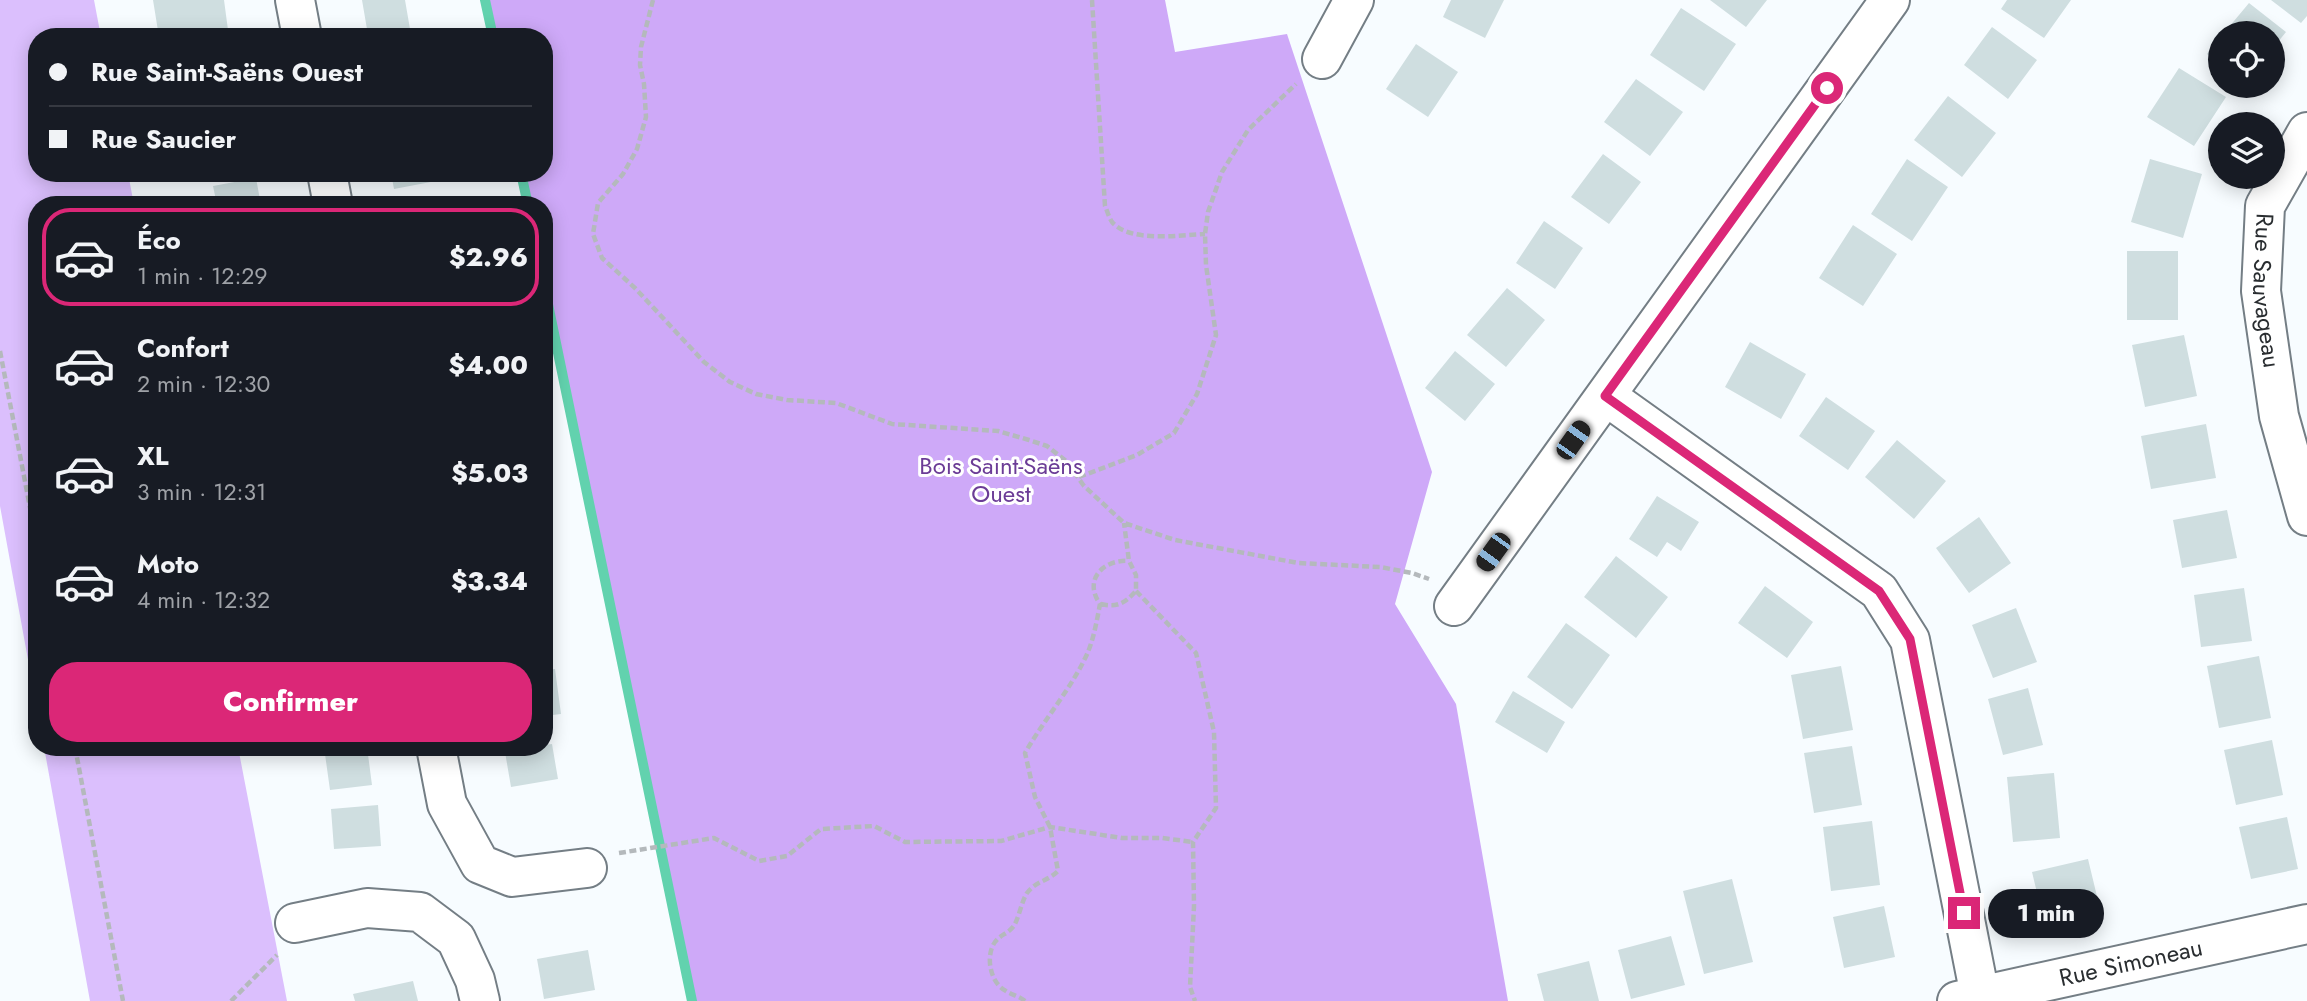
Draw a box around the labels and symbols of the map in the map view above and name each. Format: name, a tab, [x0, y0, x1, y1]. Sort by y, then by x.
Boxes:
route start	[1811, 72, 1843, 104]
street label: Rue Sauvageau	[2244, 212, 2290, 370]
car	[1553, 417, 1594, 463]
park label: Bois Saint-Saëns Ouest	[919, 448, 1083, 511]
car	[1473, 529, 1514, 575]
callout: 1 min	[1988, 888, 2104, 937]
route end	[1948, 897, 1980, 929]
street label: Rue Simoneau	[2056, 929, 2206, 995]

